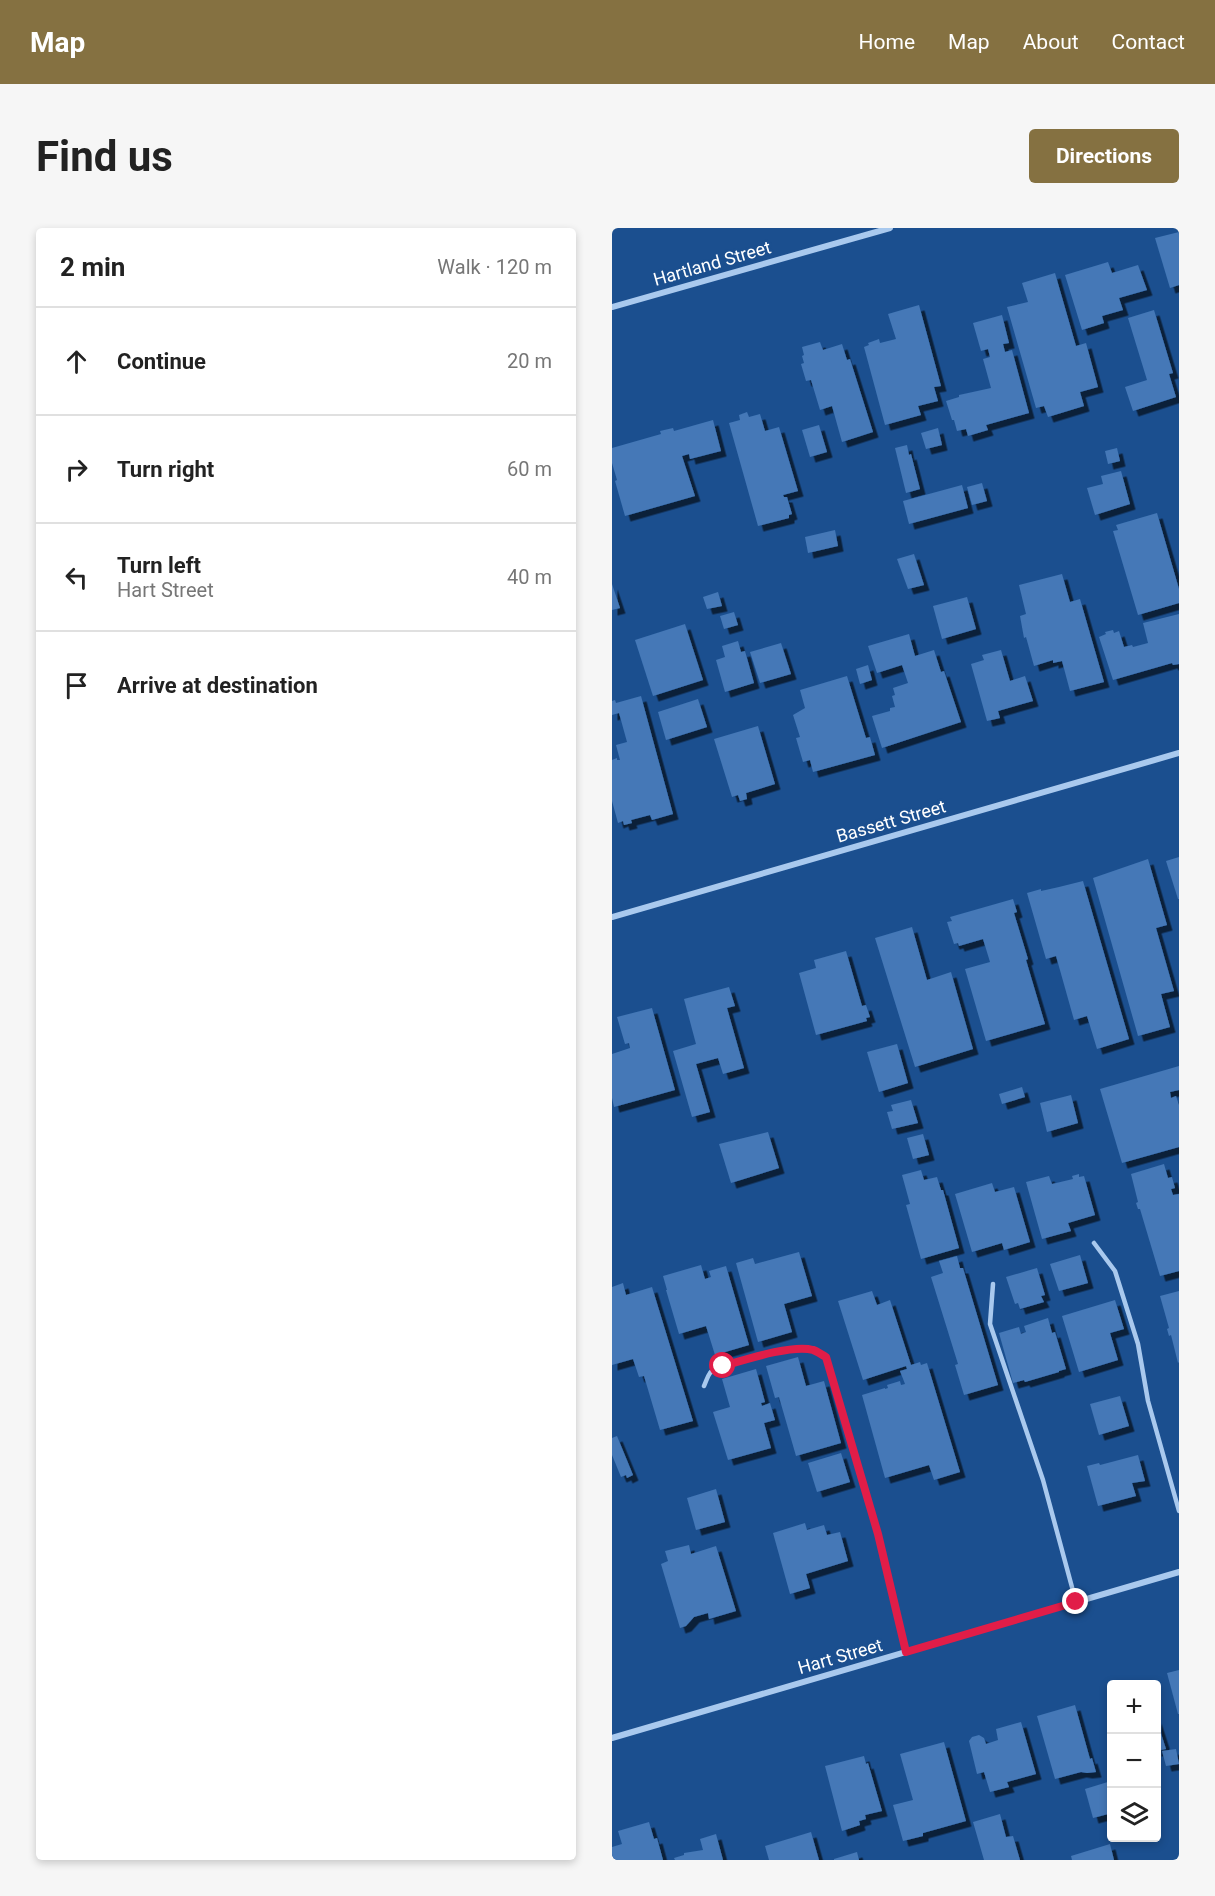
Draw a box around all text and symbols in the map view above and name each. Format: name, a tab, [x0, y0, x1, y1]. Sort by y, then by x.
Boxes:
text: Map	[30, 26, 85, 59]
text: Home	[859, 30, 915, 54]
text: Map	[948, 30, 990, 54]
text: About	[1023, 30, 1079, 54]
text: Contact	[1112, 30, 1185, 54]
button: Directions	[1029, 129, 1179, 183]
text: Find us	[36, 132, 173, 181]
street label: Hartland Street	[651, 236, 773, 290]
text: 2 min	[60, 252, 125, 282]
text: Walk · 120 m	[437, 255, 552, 279]
icon: ahead	[60, 345, 93, 378]
text: Continue	[117, 349, 206, 374]
text: 20 m	[507, 349, 552, 373]
icon: right	[60, 453, 93, 486]
text: Turn right	[117, 457, 214, 482]
text: 60 m	[507, 457, 552, 481]
text: Turn left	[117, 553, 201, 578]
icon: left	[60, 561, 93, 594]
text: 40 m	[507, 565, 552, 589]
text: Hart Street	[117, 578, 214, 602]
icon: arrive	[60, 669, 93, 702]
text: Arrive at destination	[117, 673, 318, 698]
street label: Bassett Street	[834, 795, 948, 847]
route start	[709, 1352, 735, 1378]
route end	[1062, 1588, 1088, 1614]
street label: Hart Street	[795, 1634, 885, 1678]
map controls	[1107, 1680, 1161, 1842]
button: +	[1107, 1680, 1161, 1734]
button: −	[1107, 1734, 1161, 1788]
button: layers	[1107, 1788, 1161, 1842]

